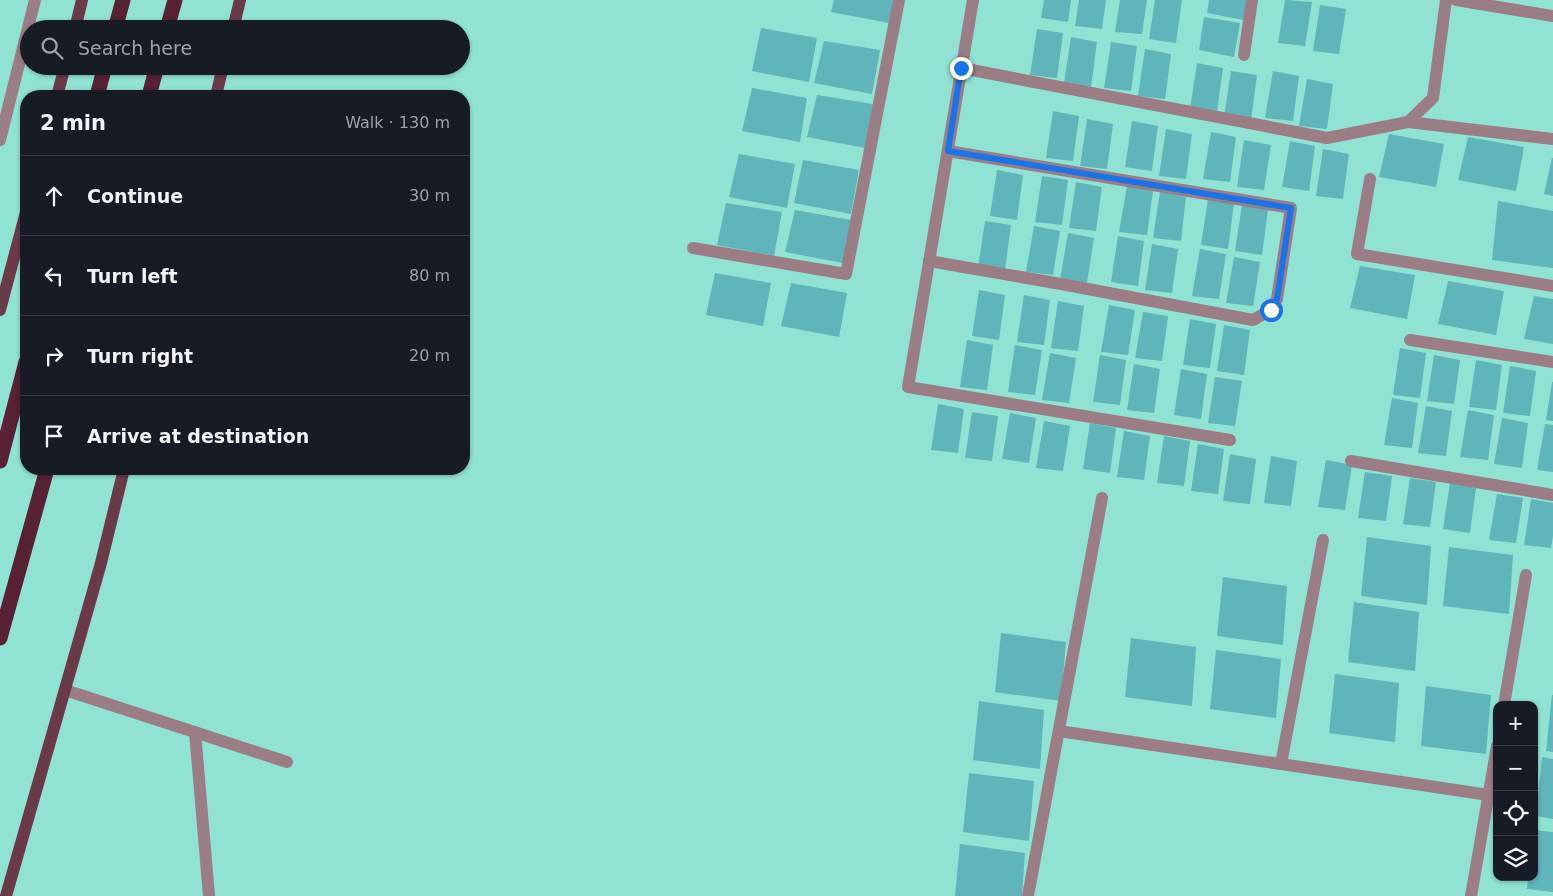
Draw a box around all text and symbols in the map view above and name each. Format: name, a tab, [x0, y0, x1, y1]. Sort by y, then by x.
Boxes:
search box	[20, 20, 470, 75]
icon: search	[38, 34, 66, 62]
text: Search here	[78, 37, 192, 59]
route end	[950, 57, 973, 80]
text: 2 min	[40, 111, 106, 135]
text: Walk · 130 m	[345, 113, 450, 132]
icon: ahead	[40, 182, 68, 210]
text: Continue	[87, 185, 183, 207]
text: 30 m	[409, 186, 450, 205]
icon: left	[40, 262, 68, 290]
text: Turn left	[87, 265, 178, 287]
text: 80 m	[409, 266, 450, 285]
route start	[1260, 299, 1283, 322]
icon: right	[40, 342, 68, 370]
text: Turn right	[87, 345, 193, 367]
text: 20 m	[409, 346, 450, 365]
icon: arrive	[40, 422, 68, 450]
text: Arrive at destination	[87, 425, 309, 447]
map controls	[1493, 701, 1538, 881]
button: +	[1493, 701, 1538, 746]
button: −	[1493, 746, 1538, 791]
button: locate	[1493, 791, 1538, 836]
button: layers	[1493, 836, 1538, 881]

